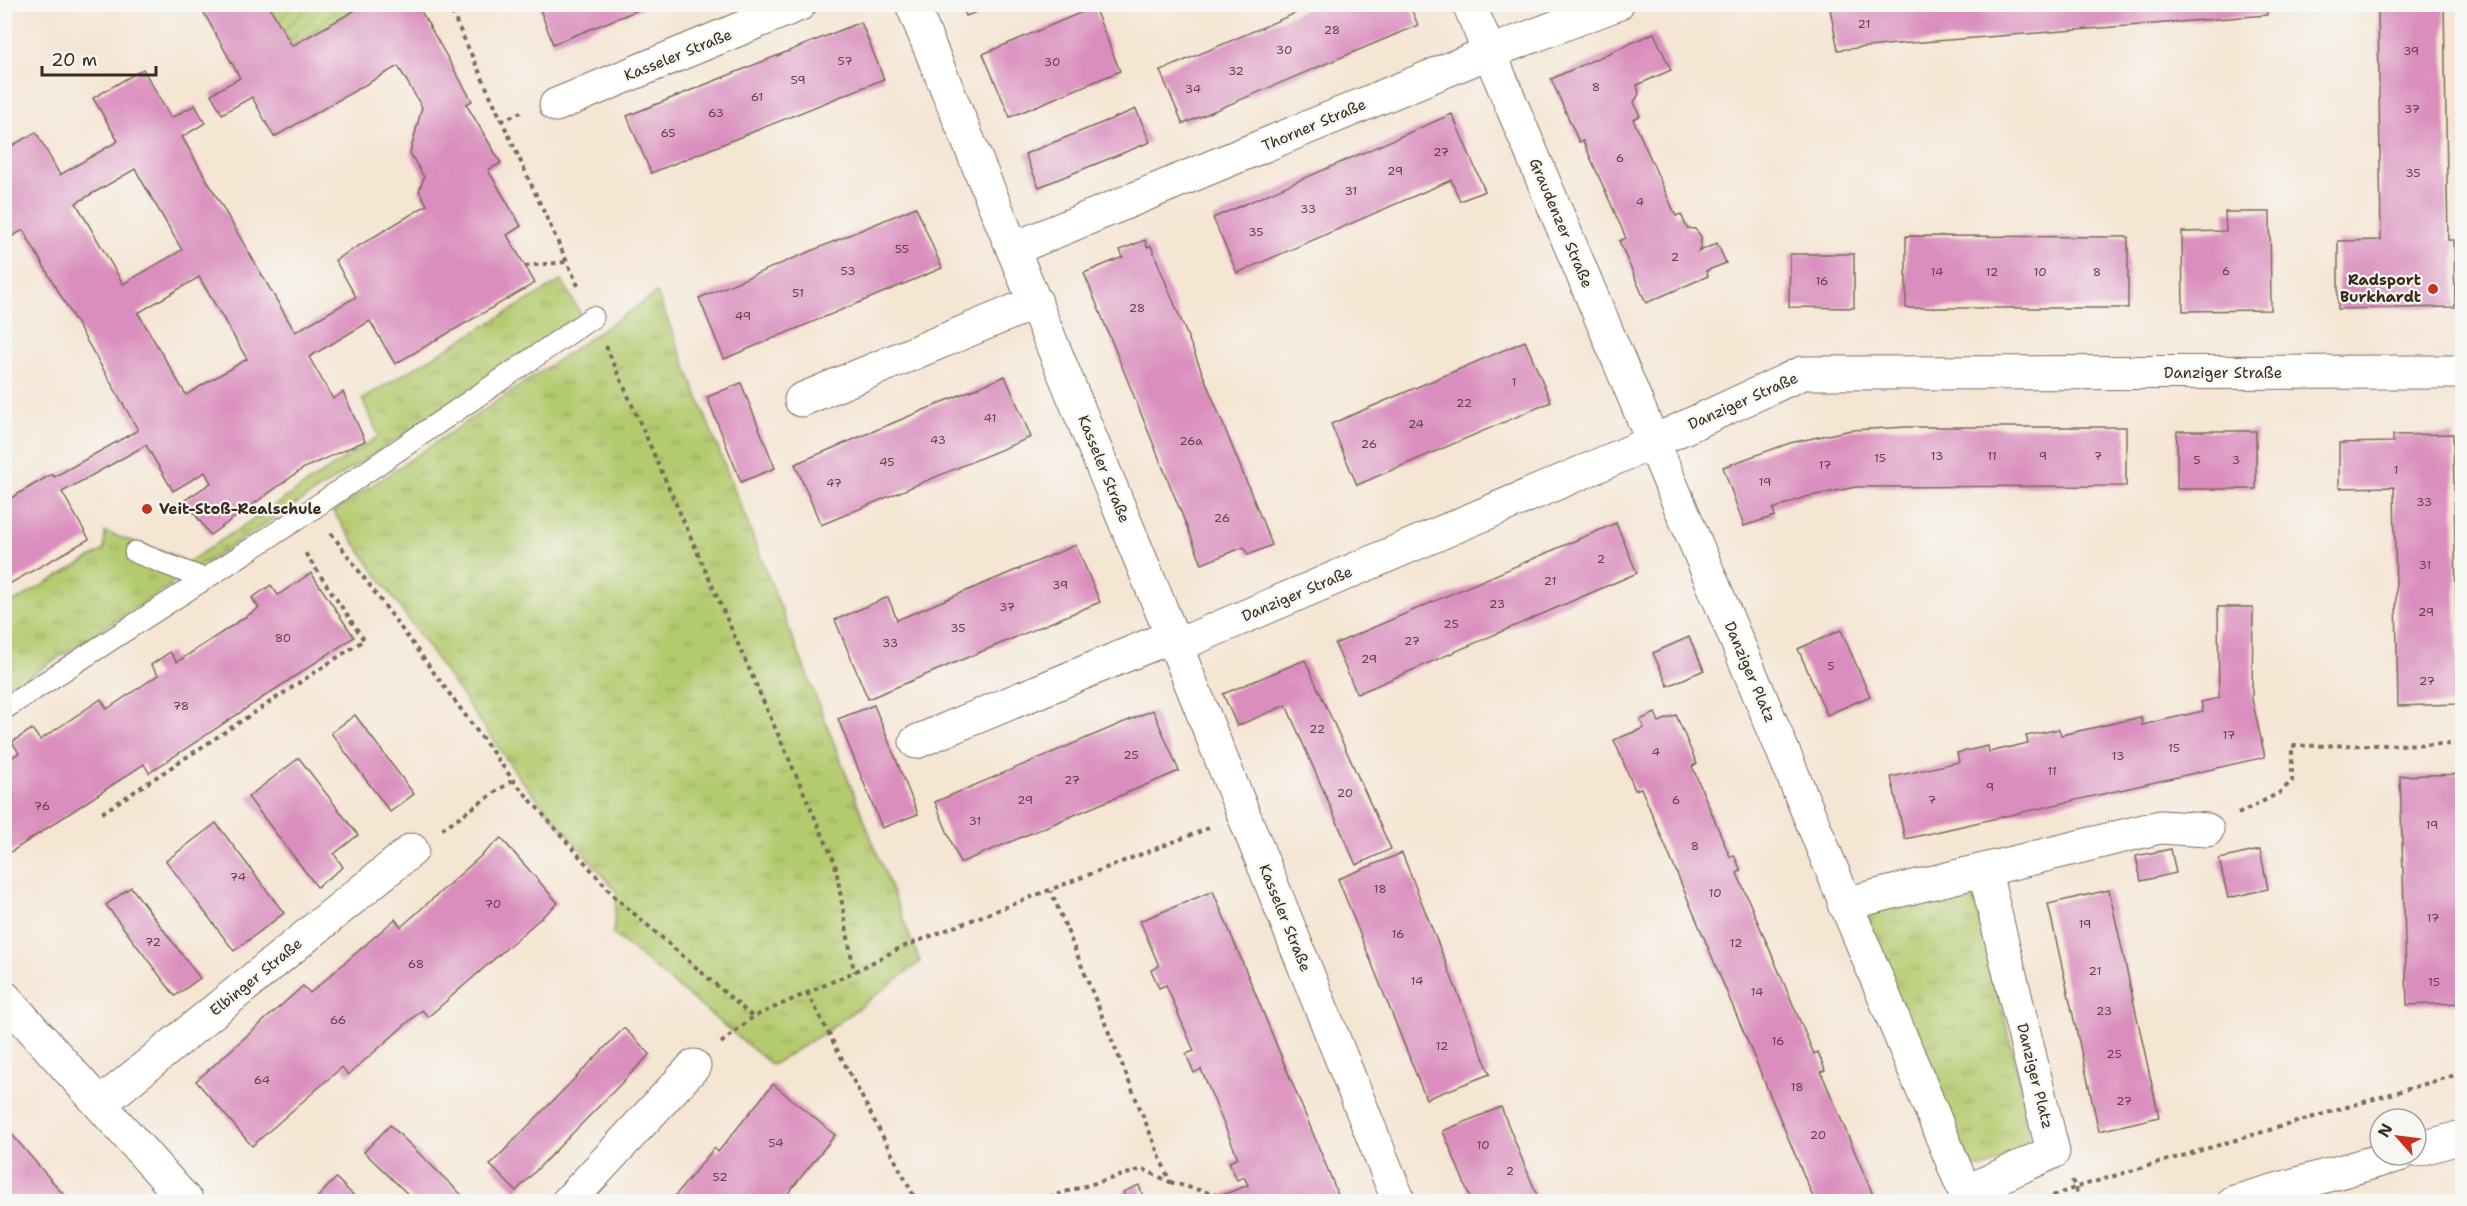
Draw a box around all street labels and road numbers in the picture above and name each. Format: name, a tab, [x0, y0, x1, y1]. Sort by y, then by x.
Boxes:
street label: Kasseler Straße	[621, 24, 735, 86]
street label: Thorner Straße	[1259, 94, 1369, 156]
street label: Graudenzer Straße	[1525, 155, 1597, 291]
street label: Danziger Straße	[2164, 363, 2282, 383]
street label: Danziger Straße	[1685, 368, 1801, 434]
street label: Kasseler Straße	[1073, 412, 1135, 526]
street label: Danziger Straße	[1239, 562, 1355, 626]
street label: Danziger Platz	[1720, 618, 1780, 726]
street label: Kasseler Straße	[1254, 861, 1316, 975]
street label: Elbinger Straße	[206, 934, 306, 1020]
street label: Danziger Platz	[2012, 1021, 2058, 1131]

